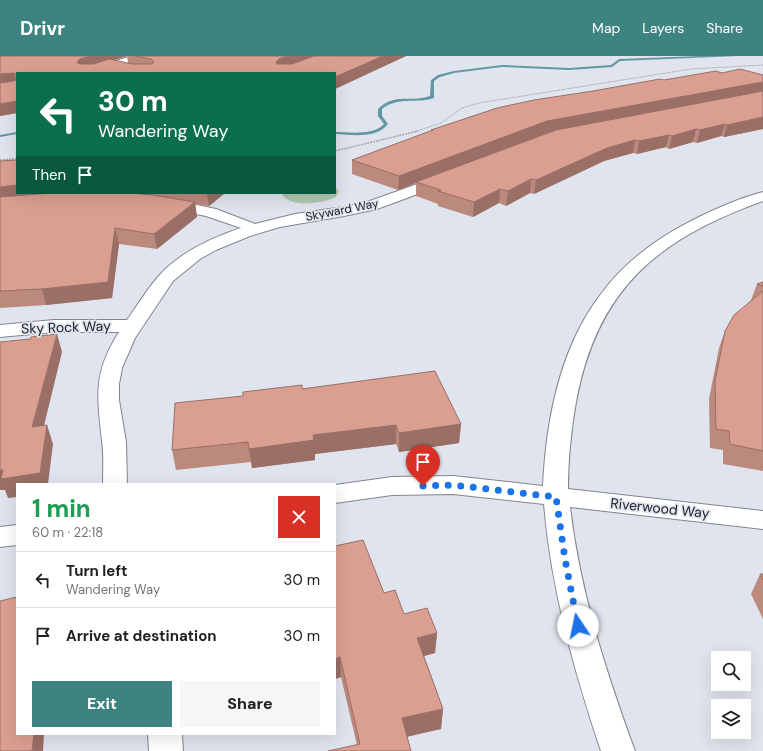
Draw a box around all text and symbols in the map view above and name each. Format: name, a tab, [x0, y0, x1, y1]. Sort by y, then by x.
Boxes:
text: Drivr	[20, 16, 65, 41]
text: Map	[592, 19, 620, 37]
text: Layers	[642, 19, 684, 37]
text: Share	[706, 19, 743, 37]
text: 30 m	[98, 83, 168, 120]
icon: left	[32, 88, 84, 140]
text: Wandering Way	[98, 119, 228, 143]
icon: arrive	[74, 164, 96, 186]
text: Then	[32, 165, 66, 185]
street label: Skyward Way	[304, 195, 380, 225]
street label: Sky Rock Way	[21, 316, 111, 338]
pin	[406, 445, 440, 486]
icon: arrive	[412, 451, 434, 473]
text: 1 min	[32, 493, 91, 524]
street label: Riverwood Way	[610, 494, 711, 522]
button: close	[278, 496, 320, 538]
text: 60 m · 22:18	[32, 524, 103, 541]
text: Turn left	[66, 561, 127, 581]
icon: left	[32, 569, 54, 591]
text: 30 m	[284, 570, 320, 590]
text: Wandering Way	[66, 581, 160, 598]
position arrow	[557, 605, 599, 647]
icon: arrive	[32, 625, 54, 647]
text: Arrive at destination	[66, 626, 217, 646]
text: 30 m	[284, 626, 320, 646]
map controls	[711, 651, 751, 739]
button: search	[711, 651, 751, 691]
button: Exit	[32, 681, 172, 727]
button: Share	[180, 681, 320, 727]
button: layers	[711, 699, 751, 739]

